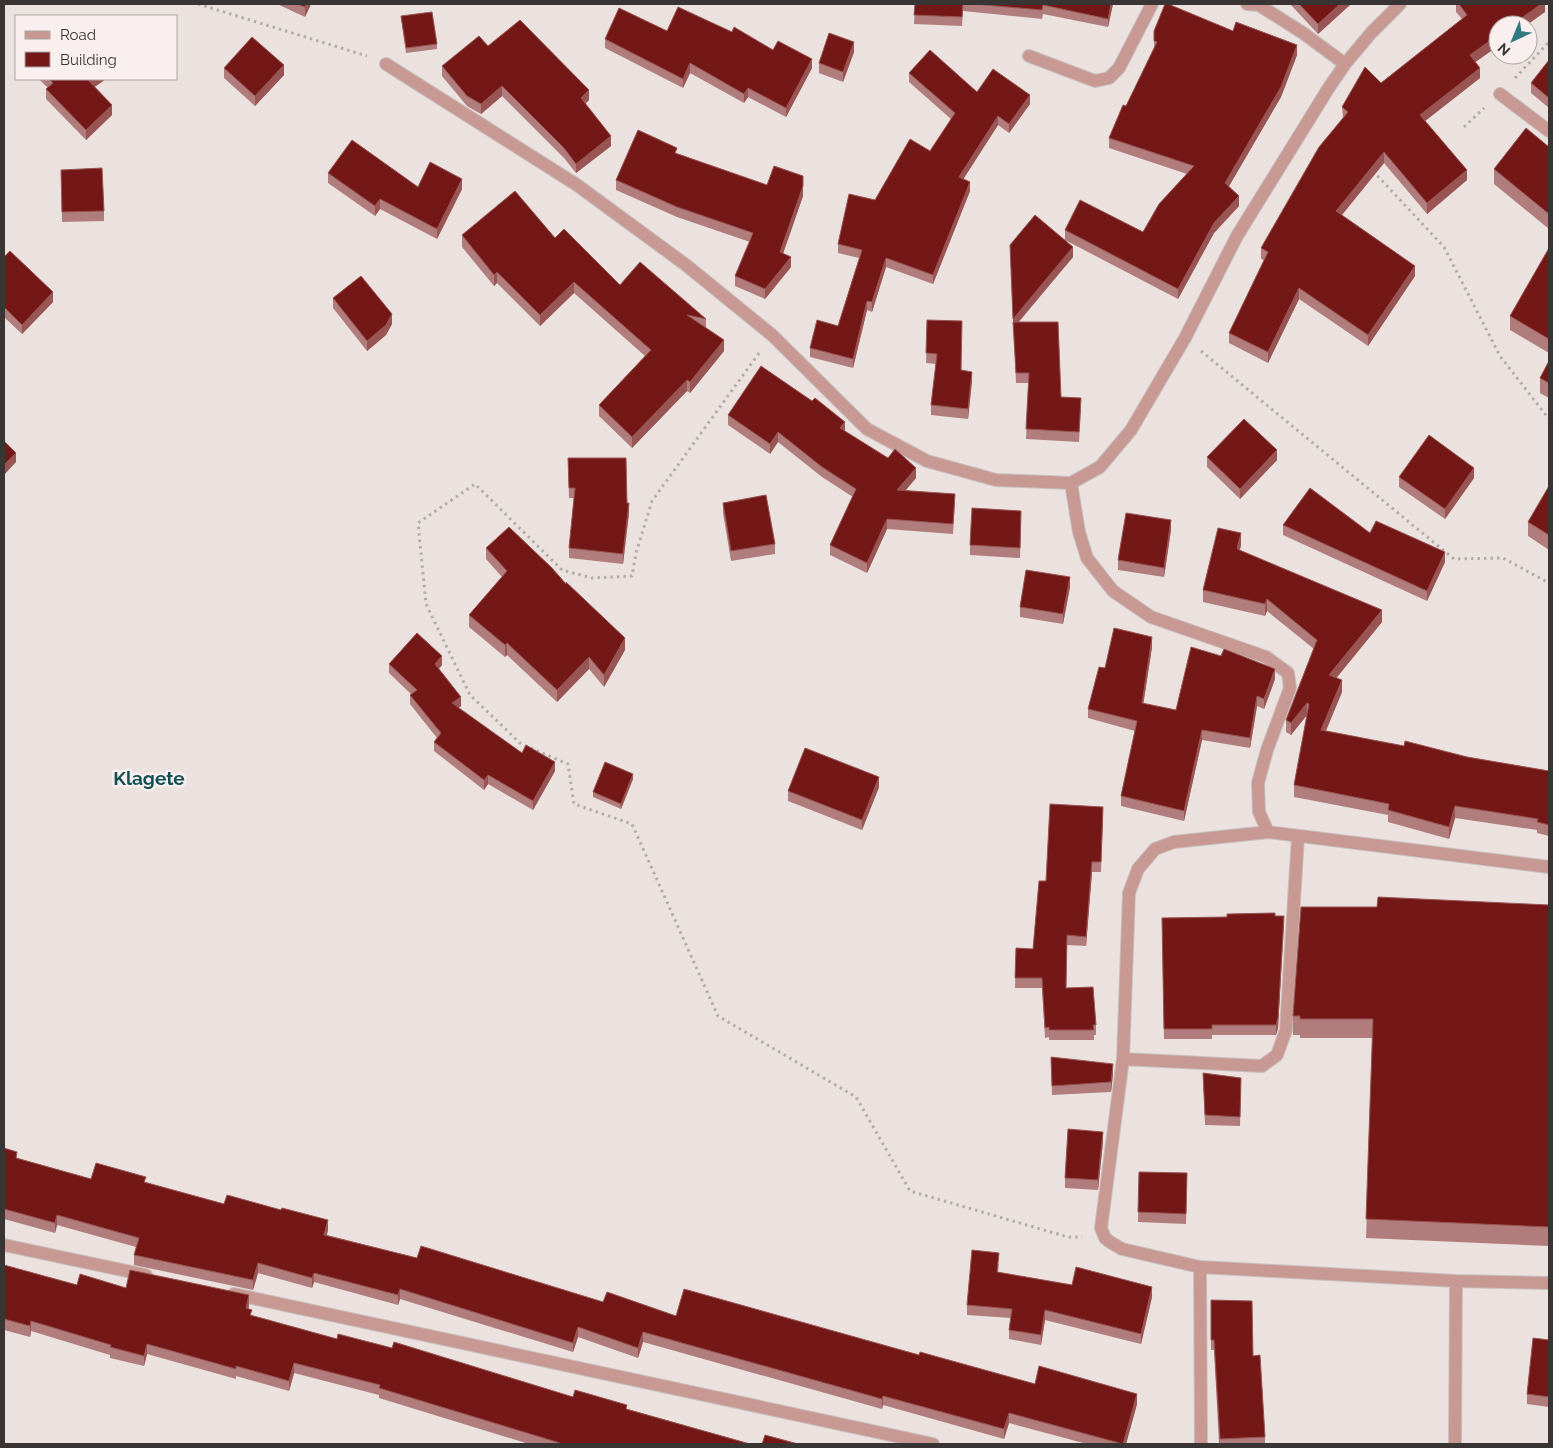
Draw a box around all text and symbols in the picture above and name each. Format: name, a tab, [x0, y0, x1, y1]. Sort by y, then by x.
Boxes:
legend	[15, 15, 178, 80]
north arrow	[1488, 15, 1538, 65]
text: Road	[60, 26, 96, 44]
text: N	[1495, 40, 1513, 59]
text: Building	[60, 51, 117, 69]
district label: Klagete	[113, 767, 185, 789]

